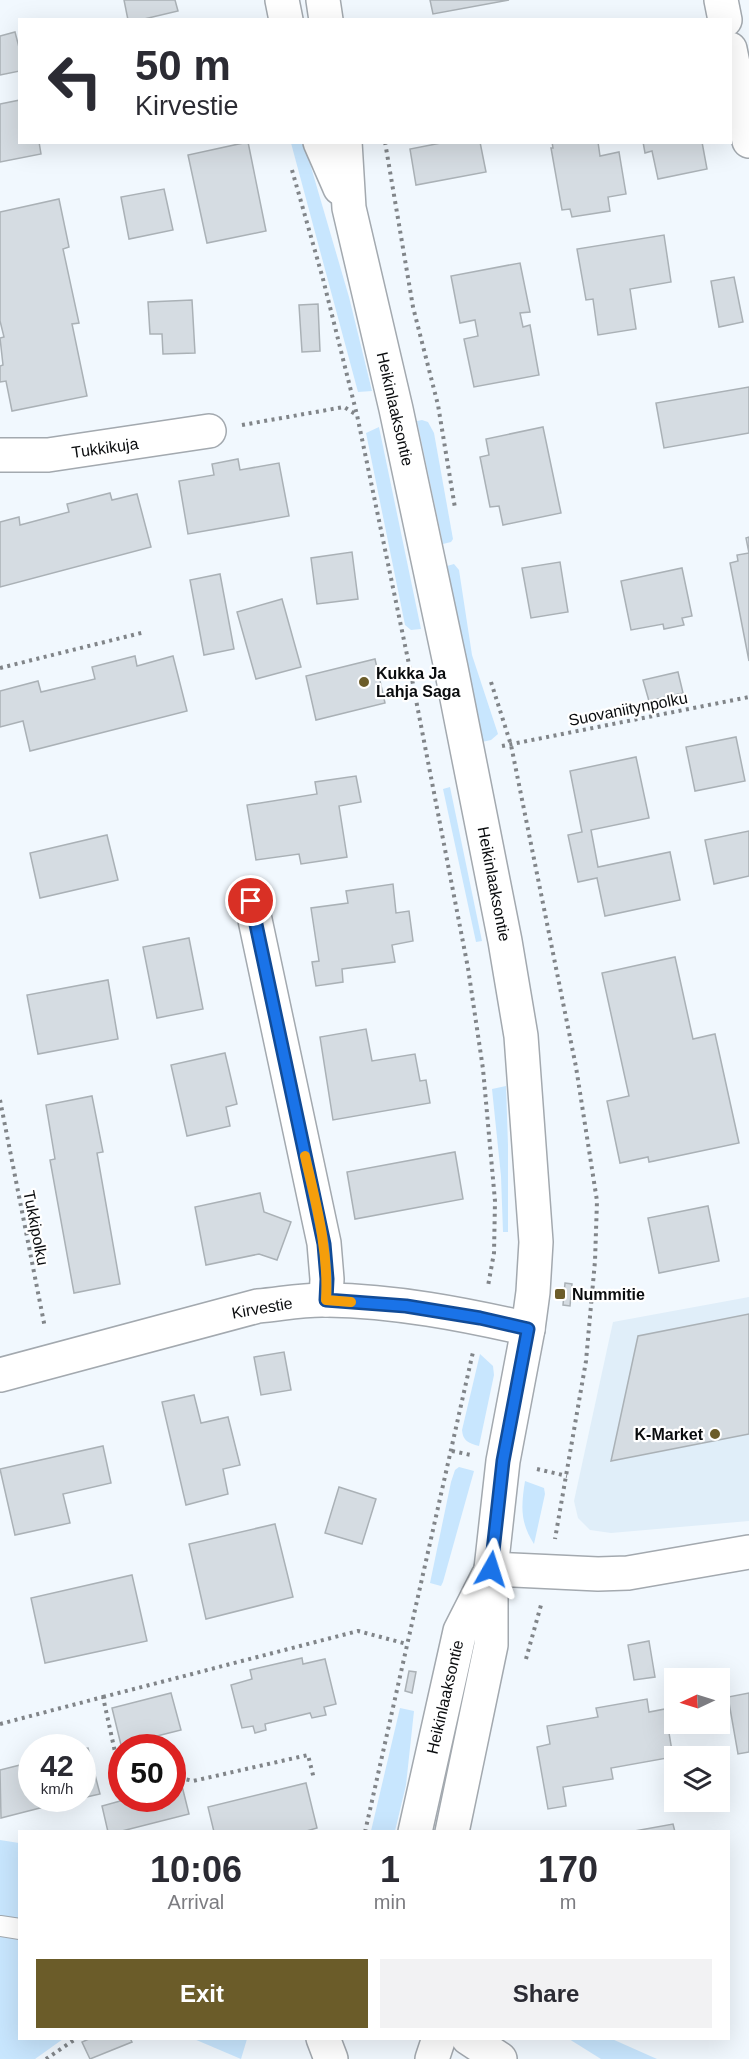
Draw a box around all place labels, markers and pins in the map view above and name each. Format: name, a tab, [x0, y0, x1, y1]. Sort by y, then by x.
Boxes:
place label: Kukka Ja Lahja Saga	[376, 665, 461, 700]
marker: Kukka Ja Lahja Saga	[357, 675, 371, 689]
pin	[225, 875, 276, 926]
place label: Nummitie	[572, 1286, 645, 1303]
marker: Nummitie	[553, 1287, 567, 1301]
place label: K-Market	[635, 1426, 704, 1443]
marker: K-Market	[708, 1427, 722, 1441]

